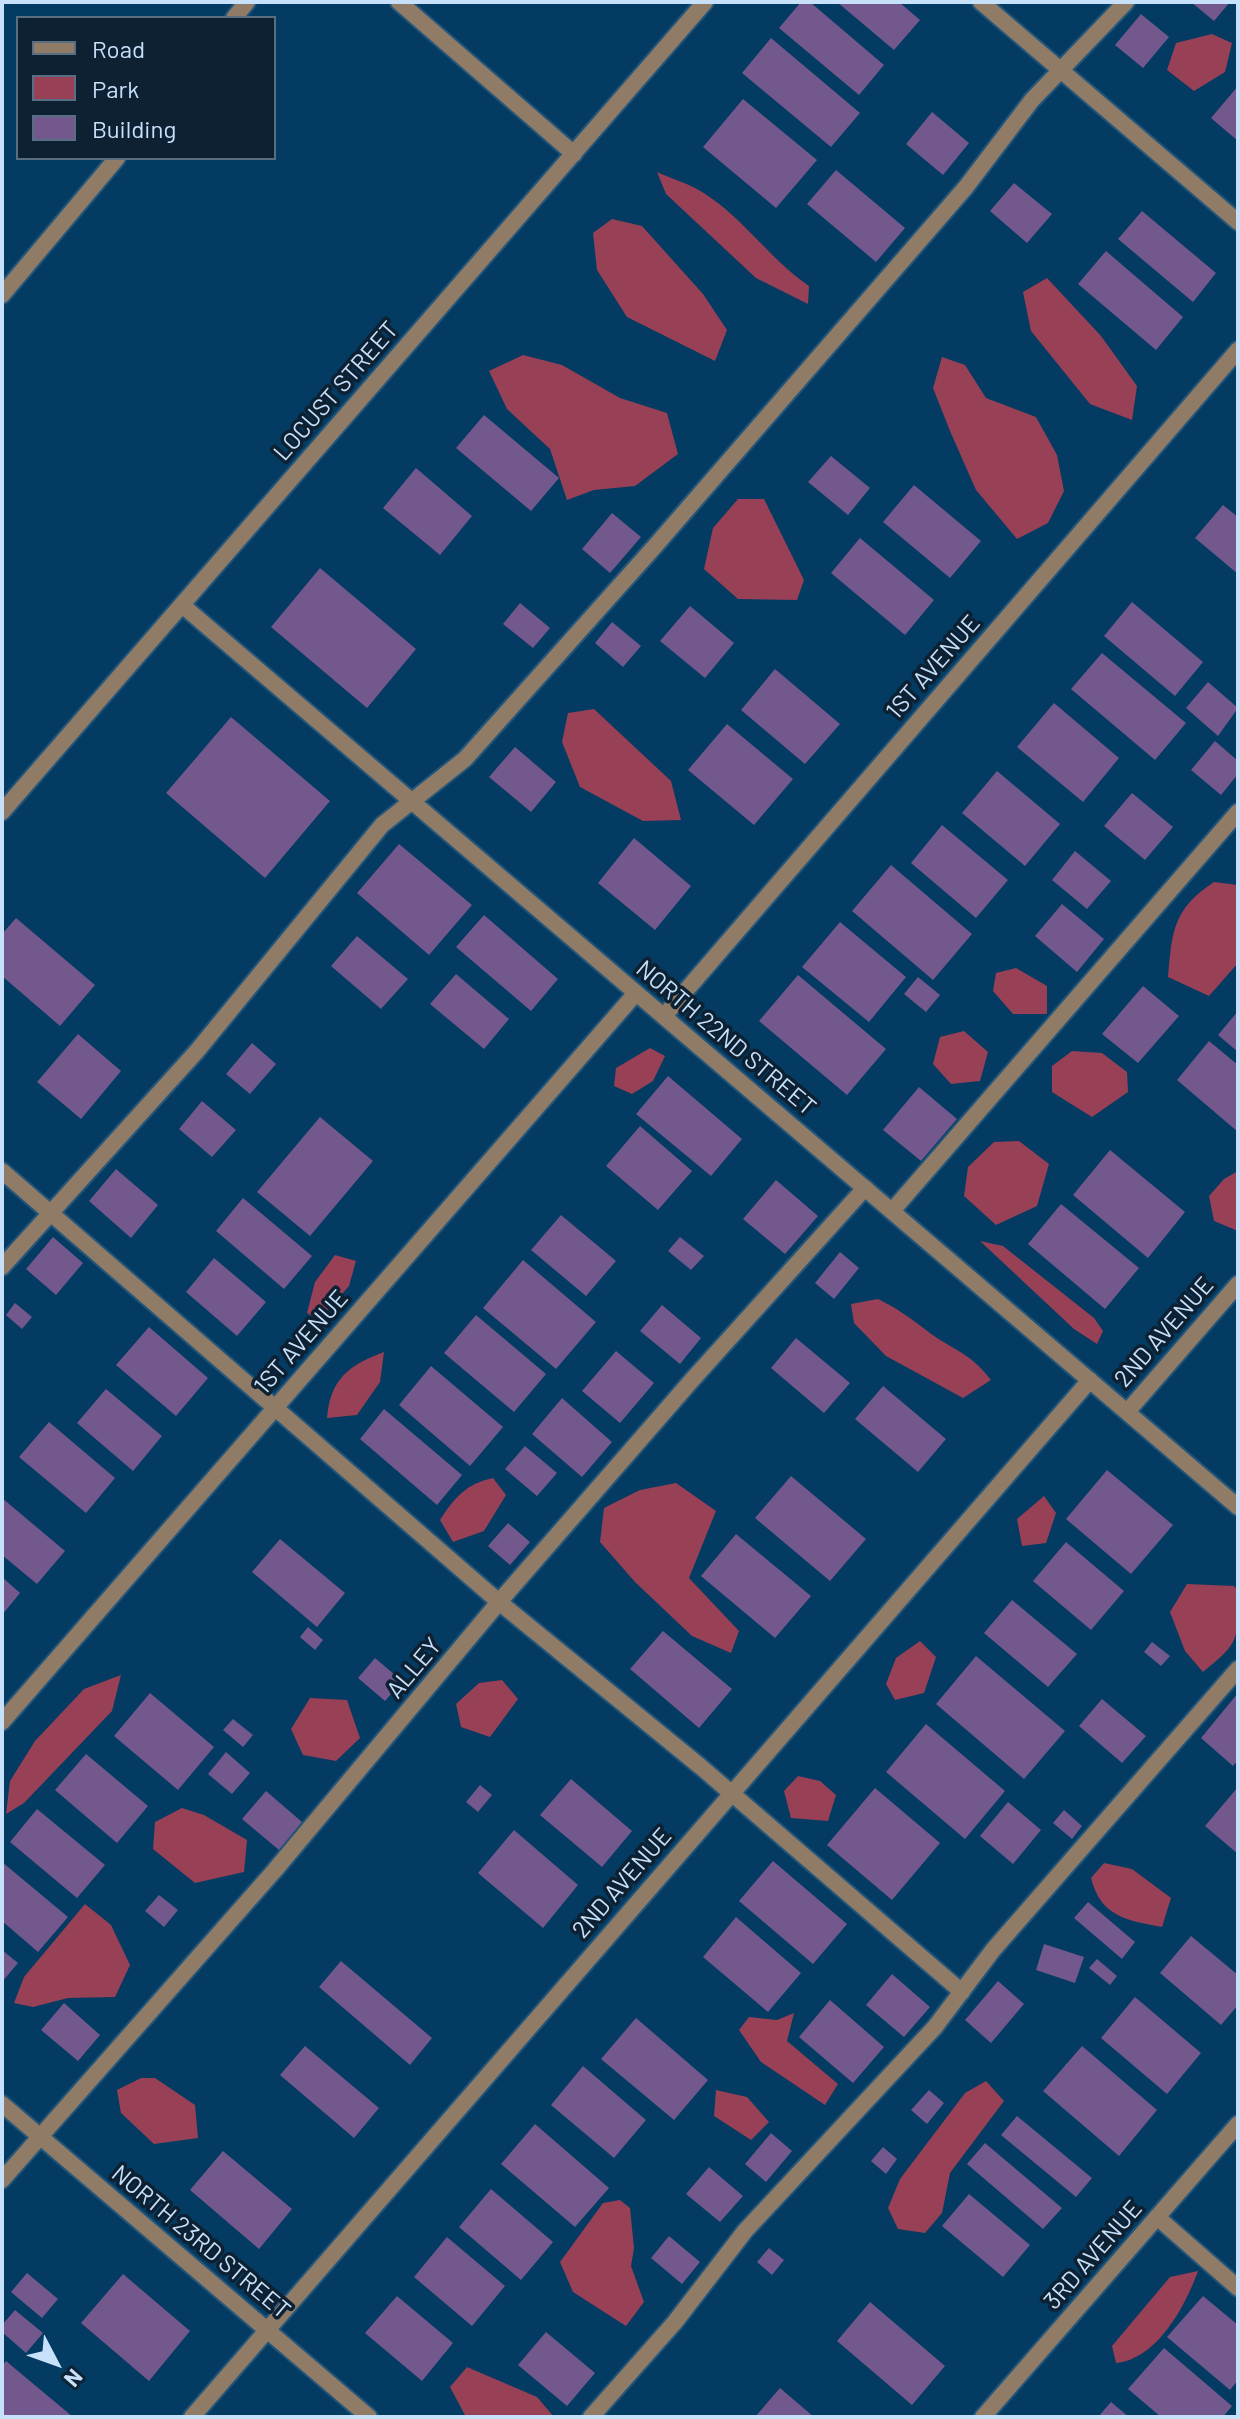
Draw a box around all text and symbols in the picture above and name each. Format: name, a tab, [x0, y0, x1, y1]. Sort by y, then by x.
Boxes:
legend	[16, 16, 276, 160]
text: Road	[92, 34, 145, 63]
text: Park	[92, 74, 139, 103]
text: Building	[92, 114, 176, 143]
street label: LOCUST STREET	[268, 315, 404, 467]
street label: 1ST AVENUE	[880, 609, 986, 725]
street label: NORTH 22ND STREET	[630, 954, 822, 1122]
street label: 2ND AVENUE	[1108, 1271, 1220, 1393]
street label: 1ST AVENUE	[248, 1284, 354, 1400]
street label: ALLEY	[380, 1632, 448, 1704]
street label: 2ND AVENUE	[566, 1822, 678, 1944]
street label: NORTH 23RD STREET	[106, 2159, 296, 2325]
street label: 3RD AVENUE	[1038, 2195, 1148, 2315]
north arrow	[16, 2323, 96, 2403]
text: N	[60, 2365, 89, 2393]

